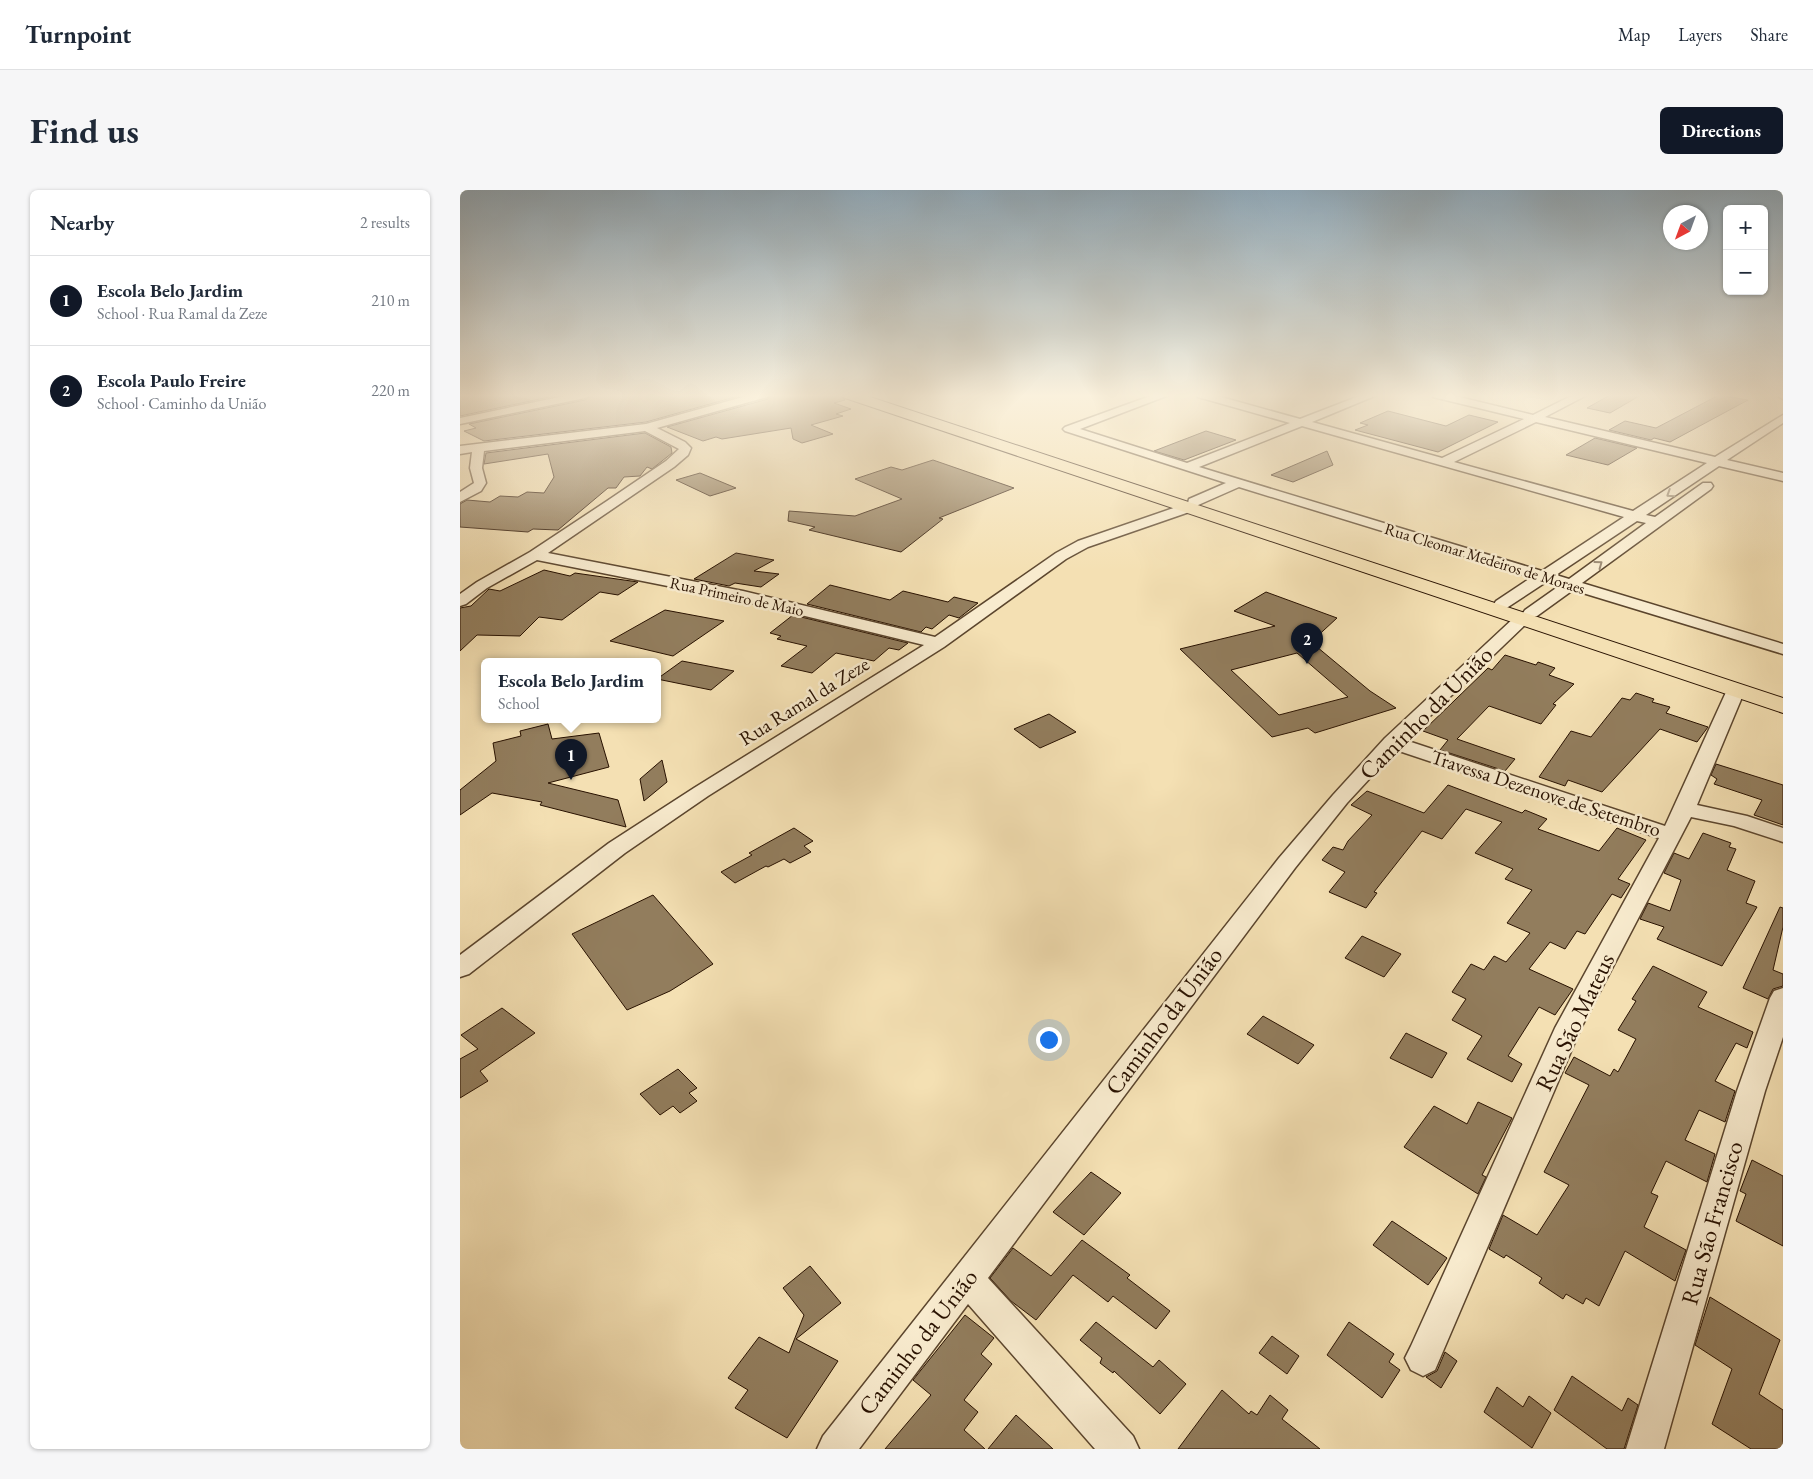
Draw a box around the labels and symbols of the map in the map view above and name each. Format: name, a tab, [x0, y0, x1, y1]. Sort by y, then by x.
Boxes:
north arrow	[1663, 205, 1708, 250]
one-way arrow	[1666, 488, 1675, 497]
street label: Rua Cleomar Medeiros de Moraes	[1382, 518, 1588, 599]
one-way arrow	[1593, 561, 1603, 570]
street label: Rua Primeiro de Maio	[668, 572, 806, 621]
pin: 2	[1291, 623, 1323, 664]
street label: Caminho da União	[1352, 639, 1499, 786]
street label: Rua Ramal da Zeze	[734, 650, 874, 751]
pin: 1	[555, 739, 587, 780]
street label: Travessa Dezenove de Setembro	[1428, 743, 1665, 843]
street label: Caminho da União	[1098, 941, 1229, 1101]
street label: Rua São Mateus	[1528, 948, 1621, 1096]
your location	[1036, 1027, 1062, 1053]
street label: Rua São Francisco	[1673, 1137, 1750, 1308]
street label: Caminho da União	[851, 1262, 984, 1421]

